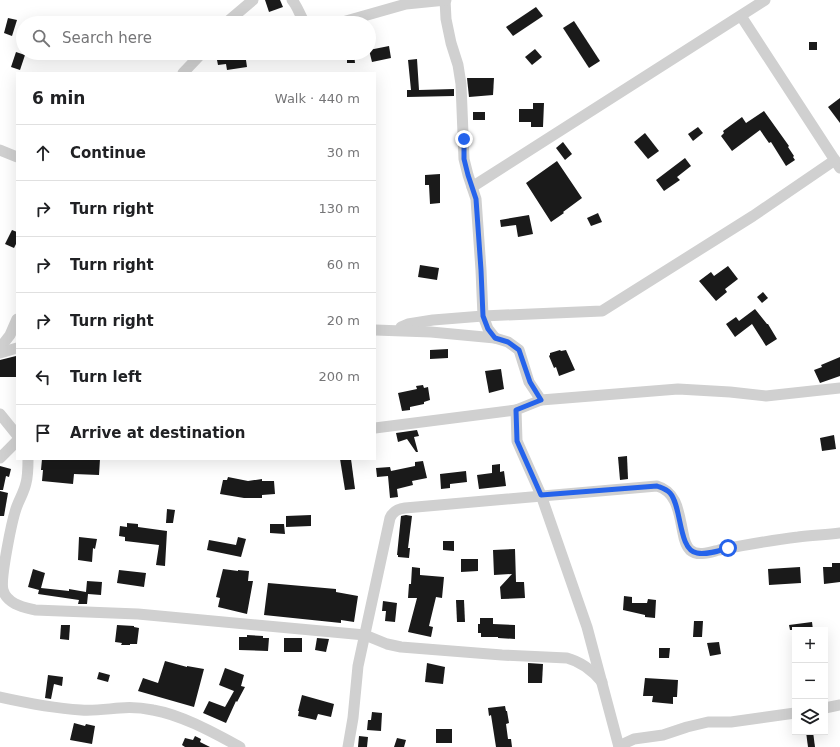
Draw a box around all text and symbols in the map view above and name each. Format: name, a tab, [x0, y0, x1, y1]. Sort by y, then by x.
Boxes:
search box	[16, 16, 376, 60]
icon: search	[30, 27, 52, 49]
text: Search here	[62, 29, 152, 47]
text: 6 min	[32, 88, 85, 108]
text: Walk · 440 m	[275, 91, 360, 106]
route end	[455, 130, 473, 148]
icon: ahead	[32, 142, 54, 164]
text: Continue	[70, 144, 146, 162]
text: 30 m	[327, 145, 360, 160]
icon: right	[32, 198, 54, 220]
text: Turn right	[70, 200, 154, 218]
text: 130 m	[318, 201, 360, 216]
icon: right	[32, 254, 54, 276]
text: Turn right	[70, 256, 154, 274]
text: 60 m	[327, 257, 360, 272]
icon: right	[32, 310, 54, 332]
text: Turn right	[70, 312, 154, 330]
text: 20 m	[327, 313, 360, 328]
icon: left	[32, 366, 54, 388]
text: Turn left	[70, 368, 142, 386]
text: 200 m	[318, 369, 360, 384]
icon: arrive	[32, 422, 54, 444]
text: Arrive at destination	[70, 424, 245, 442]
route start	[719, 539, 737, 557]
map controls	[792, 627, 828, 735]
button: +	[792, 627, 828, 663]
button: −	[792, 663, 828, 699]
button: layers	[792, 699, 828, 735]

